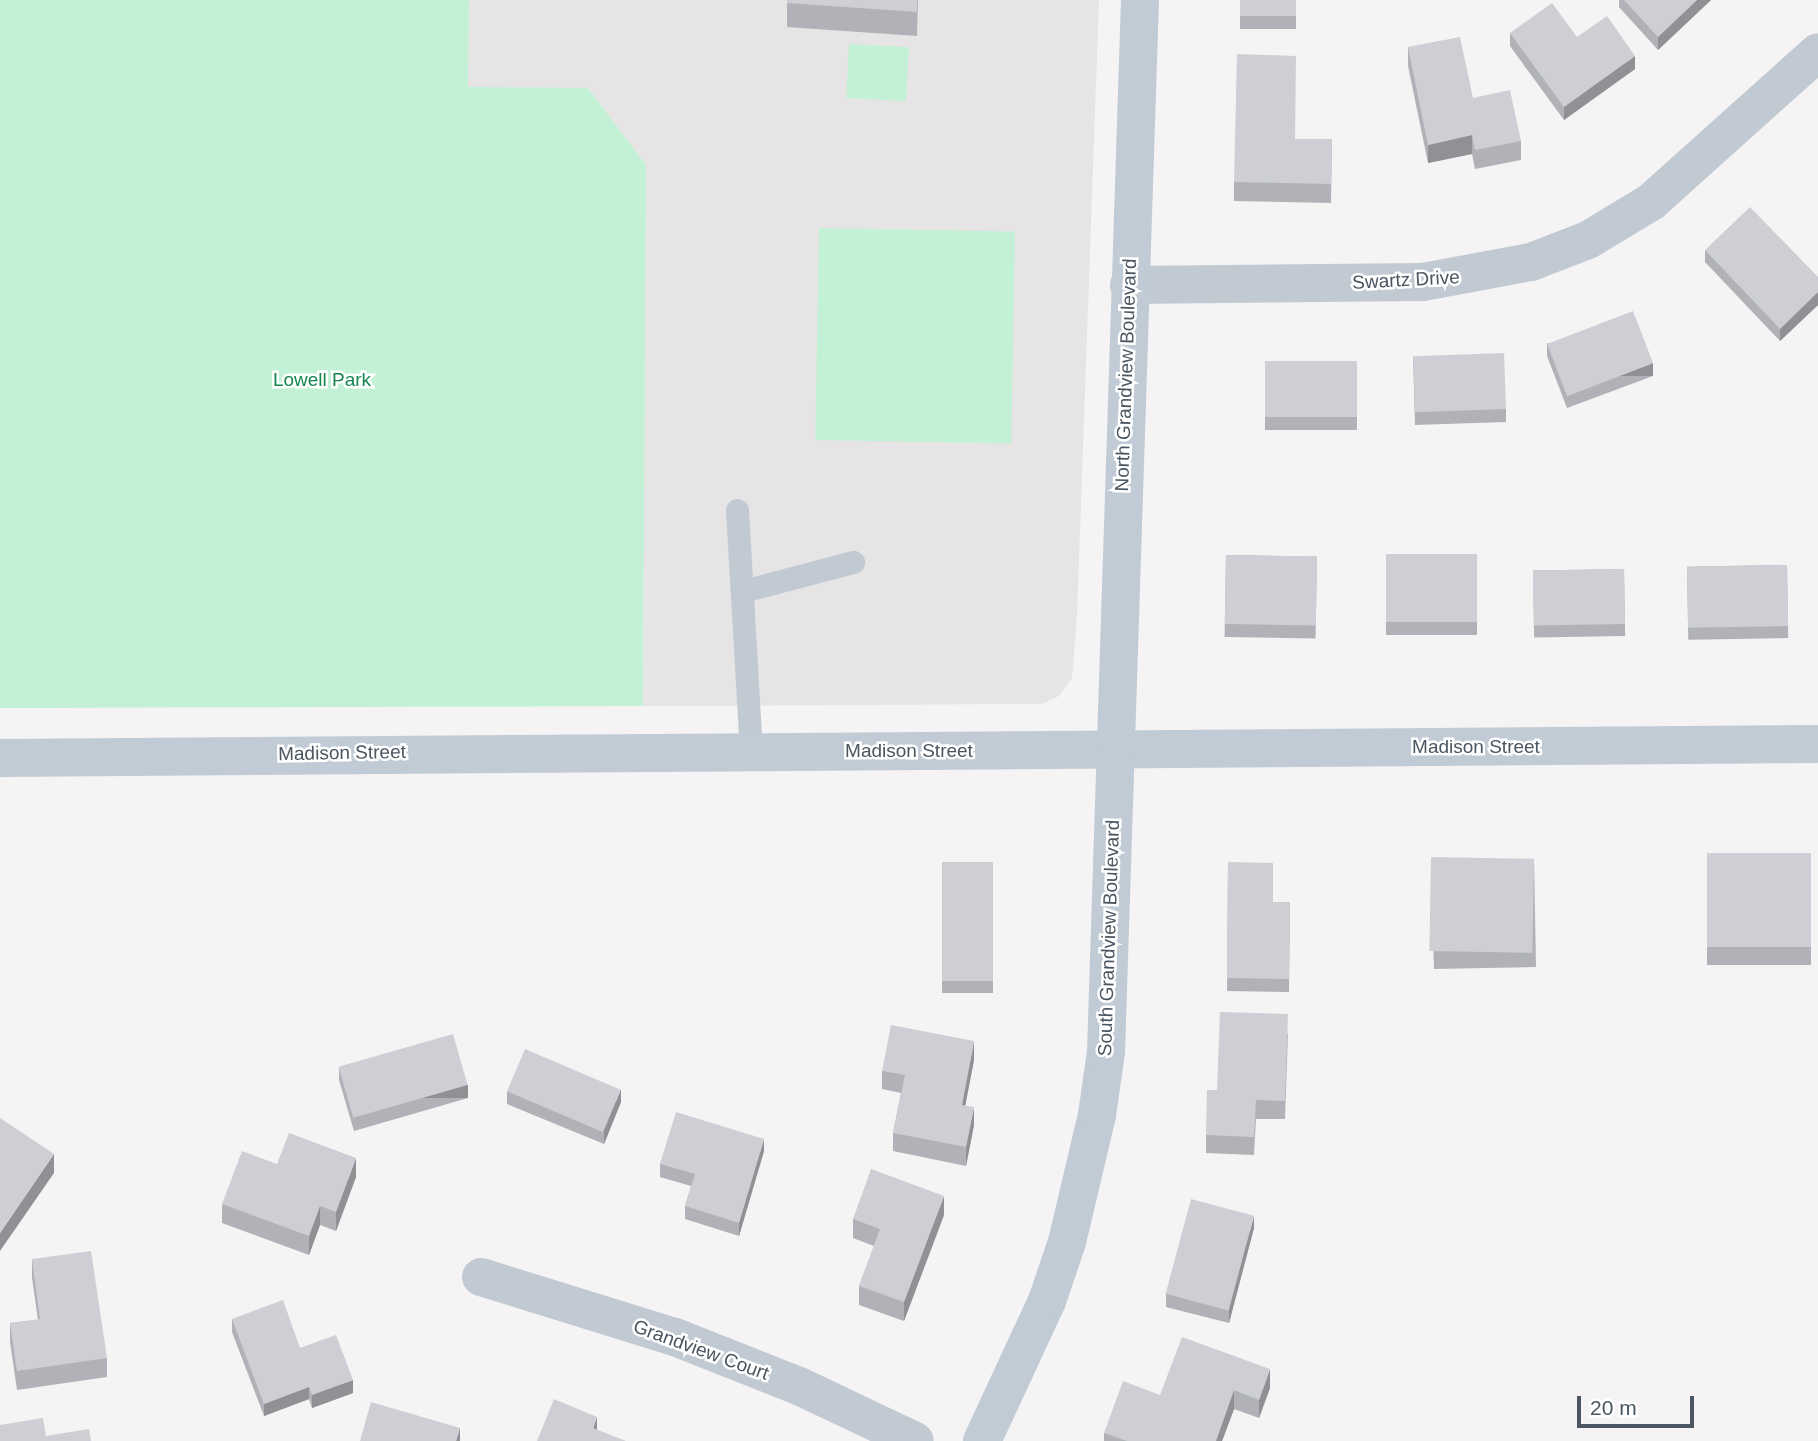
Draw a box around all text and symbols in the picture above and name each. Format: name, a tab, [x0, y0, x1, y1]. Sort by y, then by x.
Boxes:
street label: North Grandview Boulevard	[1111, 258, 1141, 492]
street label: Swartz Drive	[1352, 266, 1460, 294]
park label: Lowell Park	[273, 369, 371, 391]
street label: Madison Street	[1412, 736, 1540, 758]
street label: Madison Street	[278, 740, 406, 766]
street label: Madison Street	[845, 740, 973, 762]
street label: South Grandview Boulevard	[1093, 819, 1125, 1057]
street label: Grandview Court	[630, 1315, 772, 1385]
scale bar	[1580, 1382, 1697, 1426]
text: 20 m	[1590, 1396, 1637, 1419]

